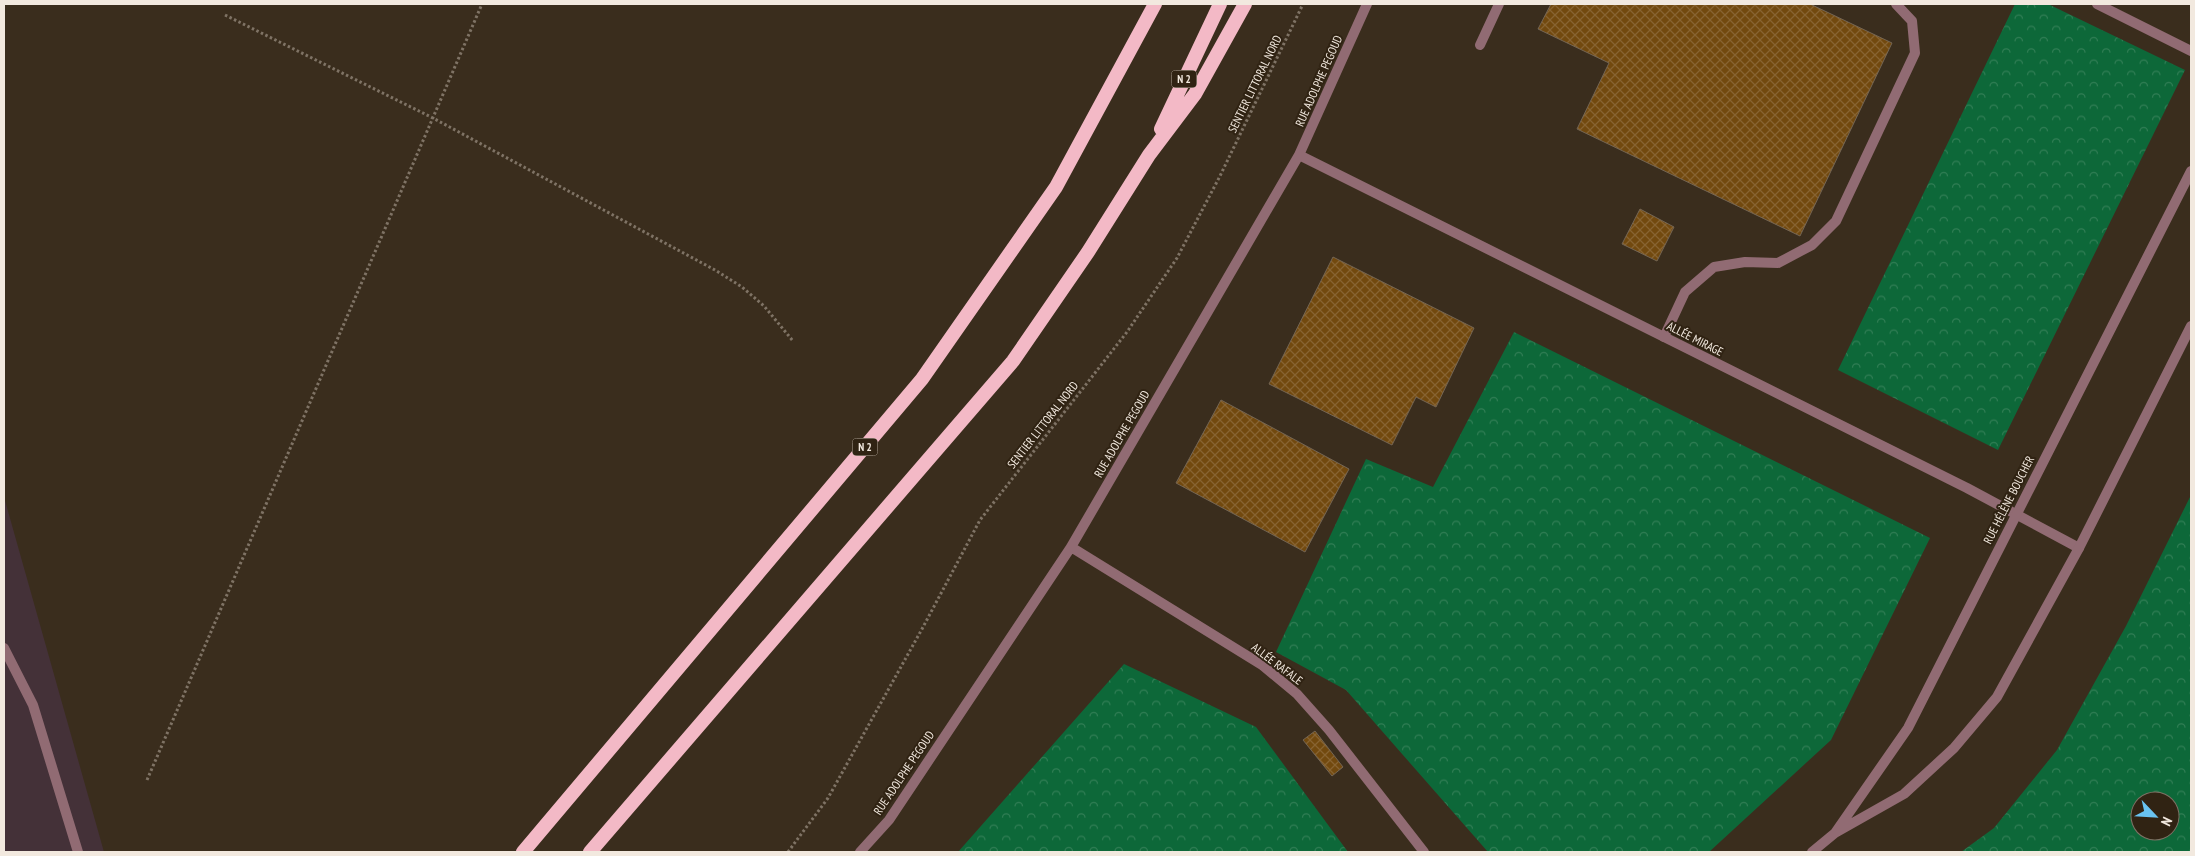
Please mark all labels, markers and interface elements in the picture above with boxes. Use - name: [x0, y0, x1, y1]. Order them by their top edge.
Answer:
- street label: SENTIER LITTORAL NORD: [1224, 33, 1285, 135]
- street label: RUE ADOLPHE PEGOUD: [1292, 33, 1345, 129]
- road number: N 2: [1172, 70, 1196, 88]
- street label: ALLÉE MIRAGE: [1665, 318, 1726, 359]
- street label: SENTIER LITTORAL NORD: [1004, 378, 1081, 471]
- street label: RUE ADOLPHE PEGOUD: [1091, 388, 1153, 480]
- road number: N 2: [852, 438, 878, 456]
- street label: RUE HÉLÈNE BOUCHER: [1980, 453, 2037, 546]
- street label: ALLÉE RAFALE: [1249, 639, 1306, 688]
- street label: RUE ADOLPHE PEGOUD: [870, 728, 937, 818]
- north arrow: [2130, 791, 2180, 841]
- text: N: [2157, 814, 2177, 829]

